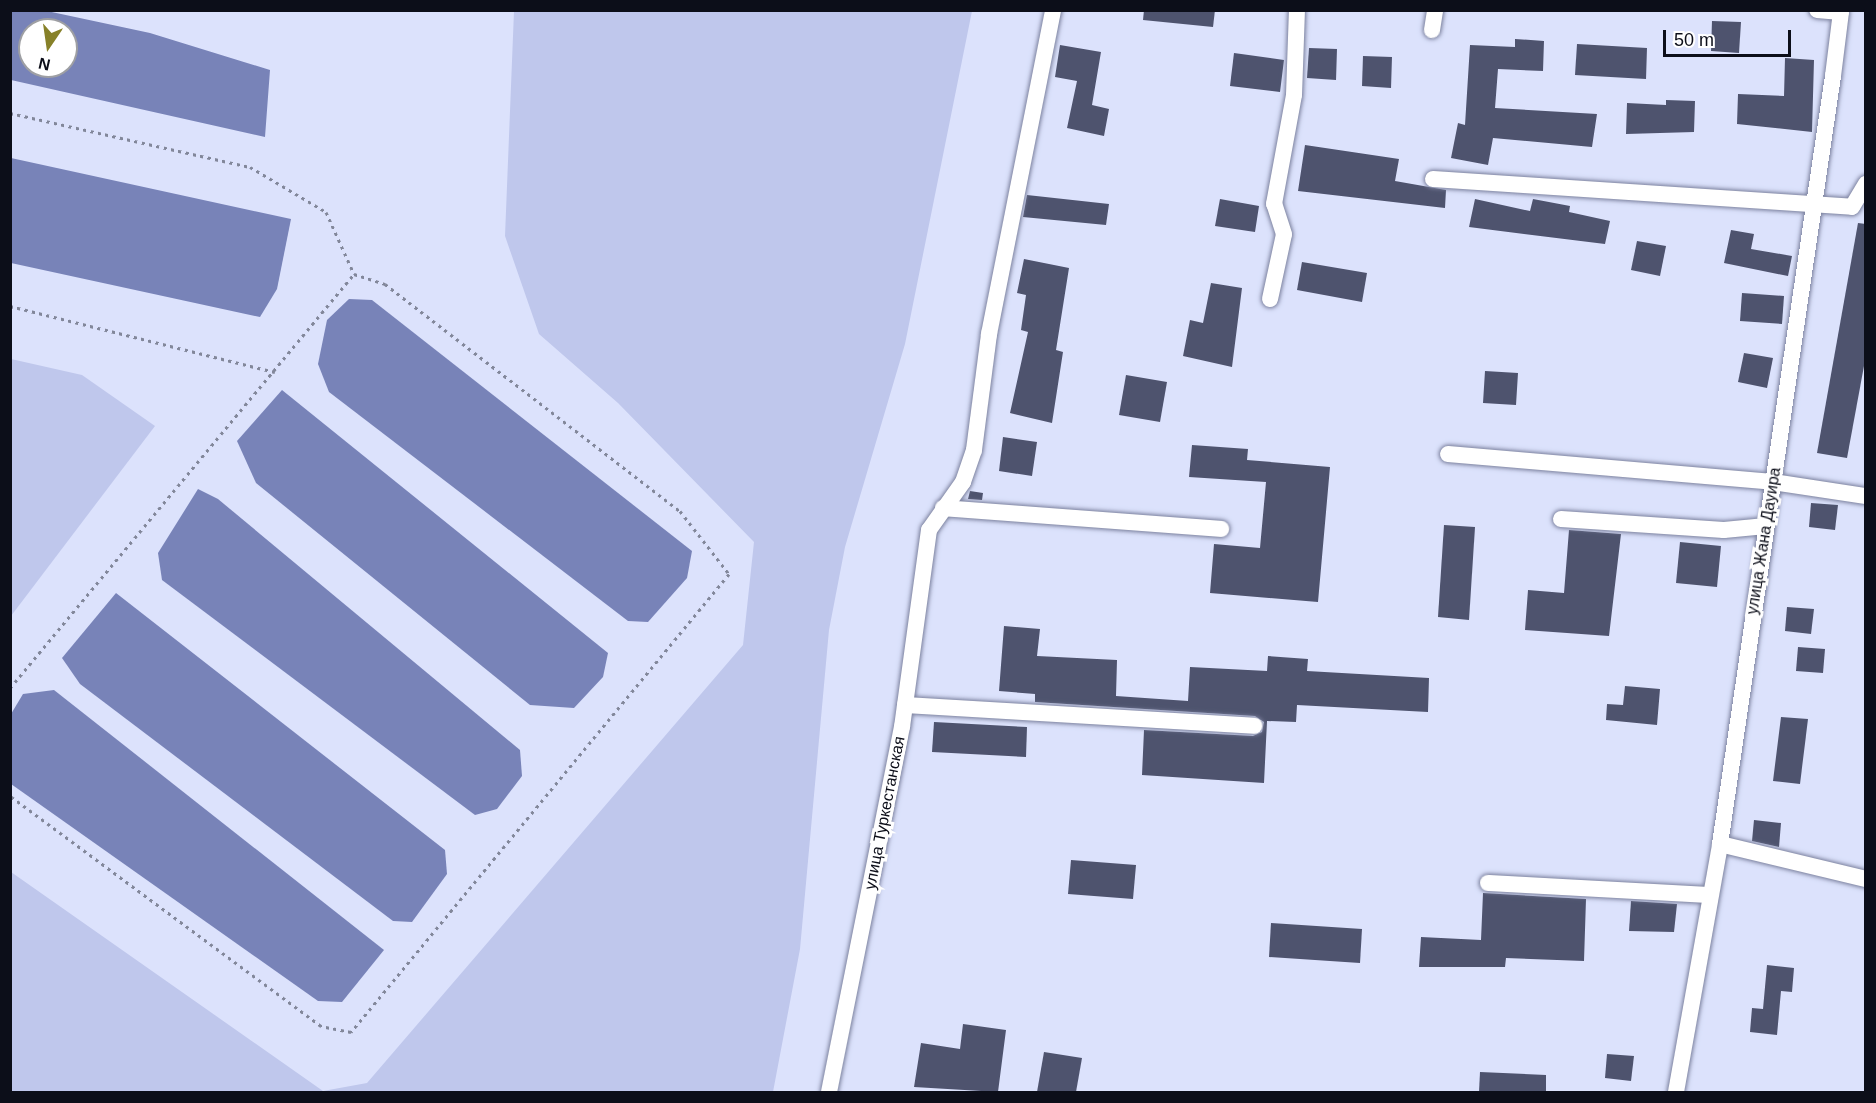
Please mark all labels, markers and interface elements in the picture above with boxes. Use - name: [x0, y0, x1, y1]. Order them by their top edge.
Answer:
- north arrow: [18, 18, 78, 78]
- scale bar: [1666, 18, 1794, 56]
- text: 50 m: [1674, 30, 1714, 50]
- text: N: [37, 54, 52, 74]
- street label: улица Жана Дауира: [1743, 466, 1785, 616]
- street label: улица Туркестанская: [861, 735, 909, 891]

